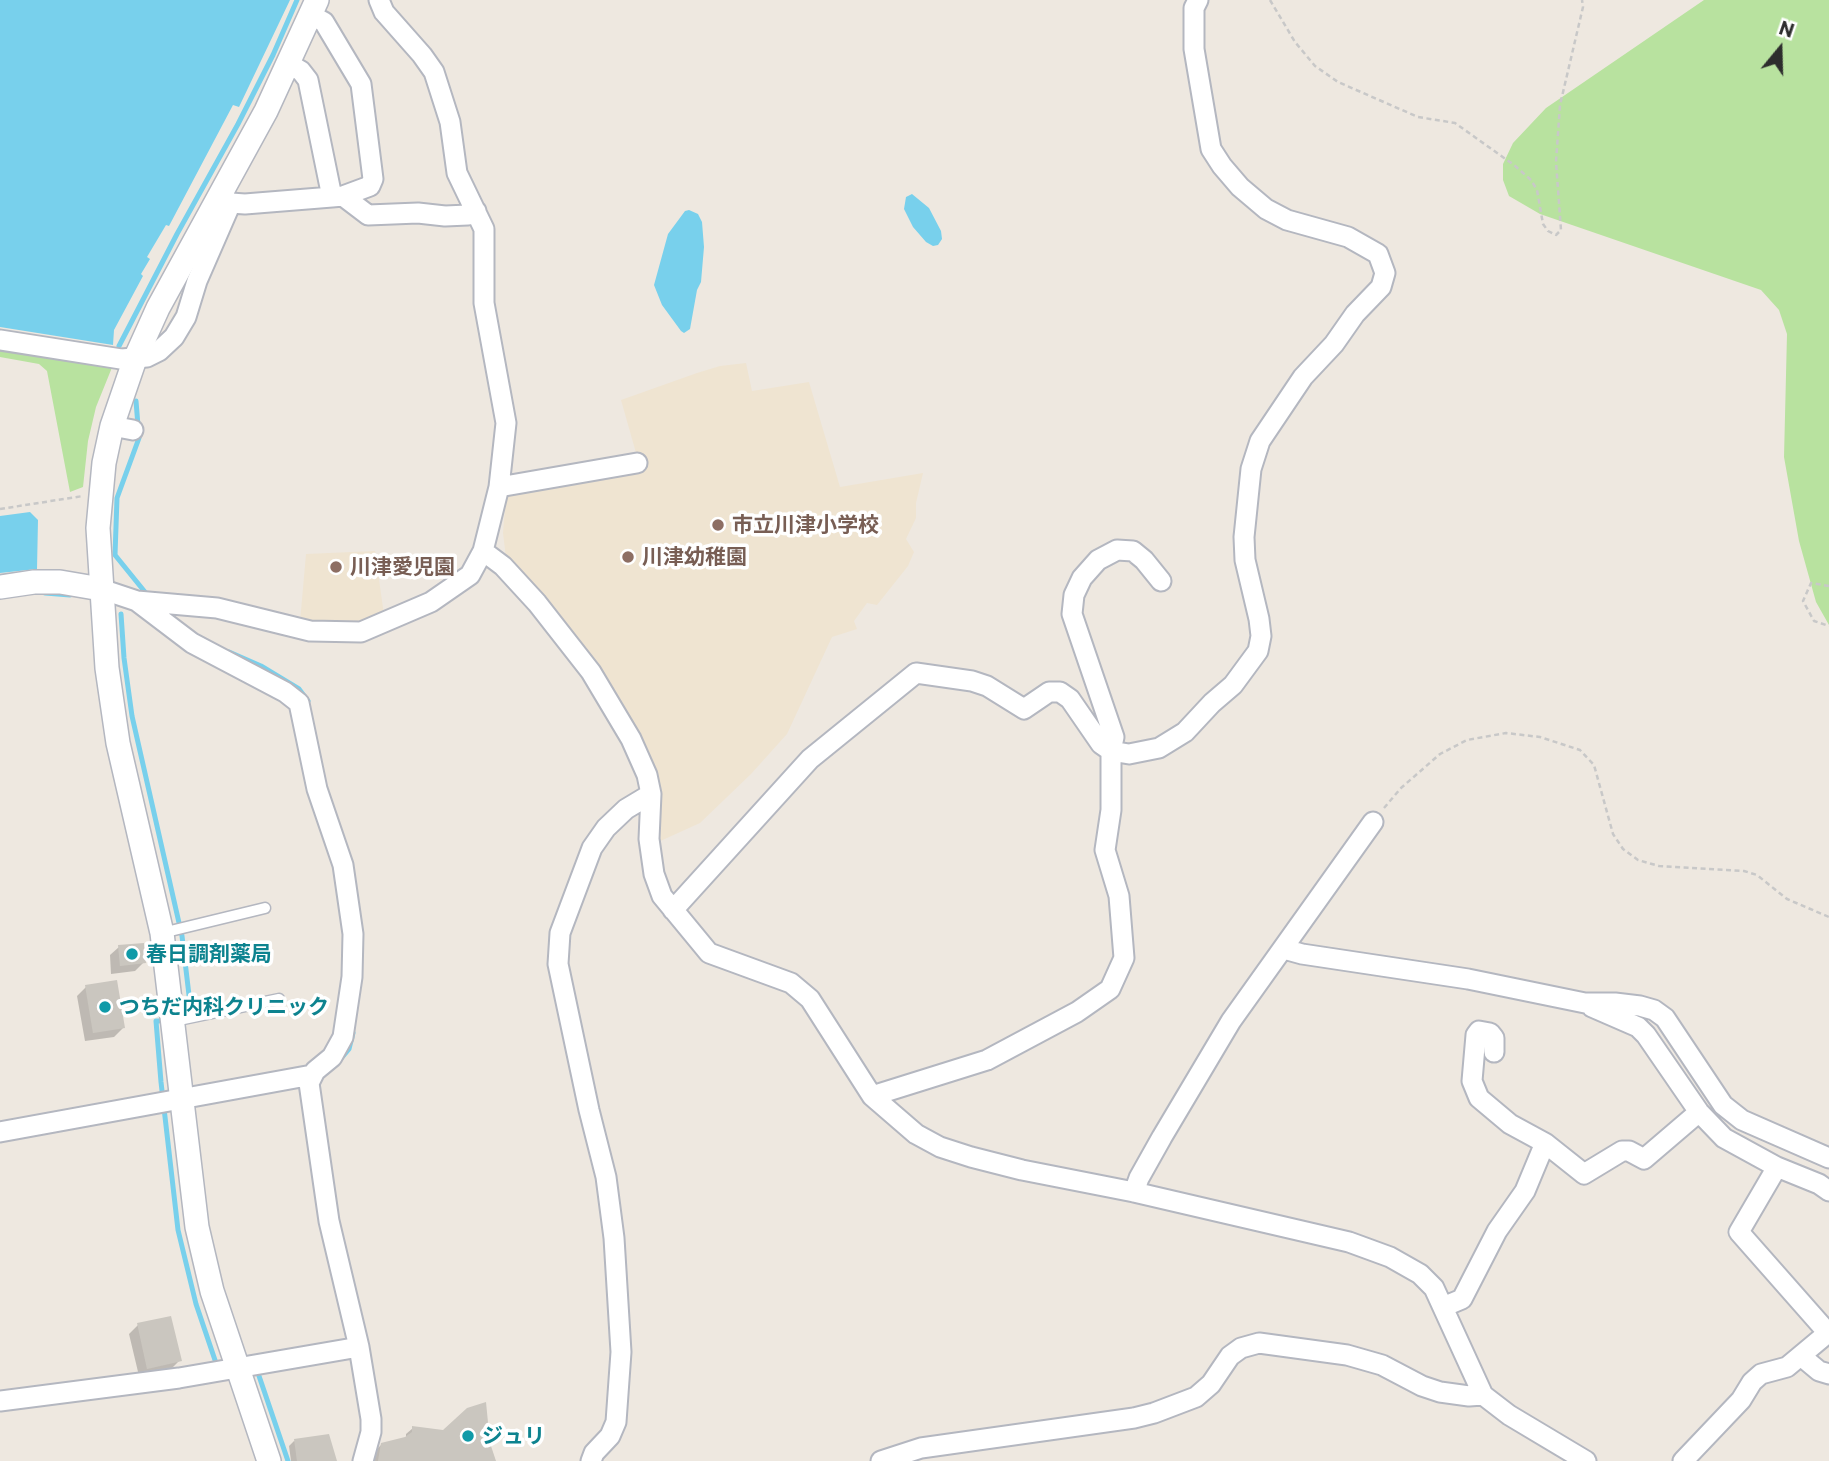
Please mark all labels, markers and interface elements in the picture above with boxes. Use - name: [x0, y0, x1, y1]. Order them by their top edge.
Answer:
- north arrow: [1745, 14, 1815, 84]
- text: N: [1777, 15, 1797, 42]
- place label: 市立川津小学校: [732, 512, 879, 538]
- marker: 市立川津小学校: [710, 517, 726, 533]
- place label: 川津幼稚園: [642, 544, 747, 570]
- marker: 川津幼稚園: [620, 549, 636, 565]
- place label: 川津愛児園: [350, 554, 455, 580]
- marker: 川津愛児園: [328, 559, 344, 575]
- place label: 春日調剤薬局: [146, 941, 272, 967]
- marker: 春日調剤薬局: [124, 946, 140, 962]
- place label: つちだ内科クリニック: [119, 994, 329, 1020]
- marker: つちだ内科クリニック: [97, 999, 113, 1015]
- place label: ジュリ: [482, 1423, 545, 1449]
- marker: ジュリ: [460, 1428, 476, 1444]

